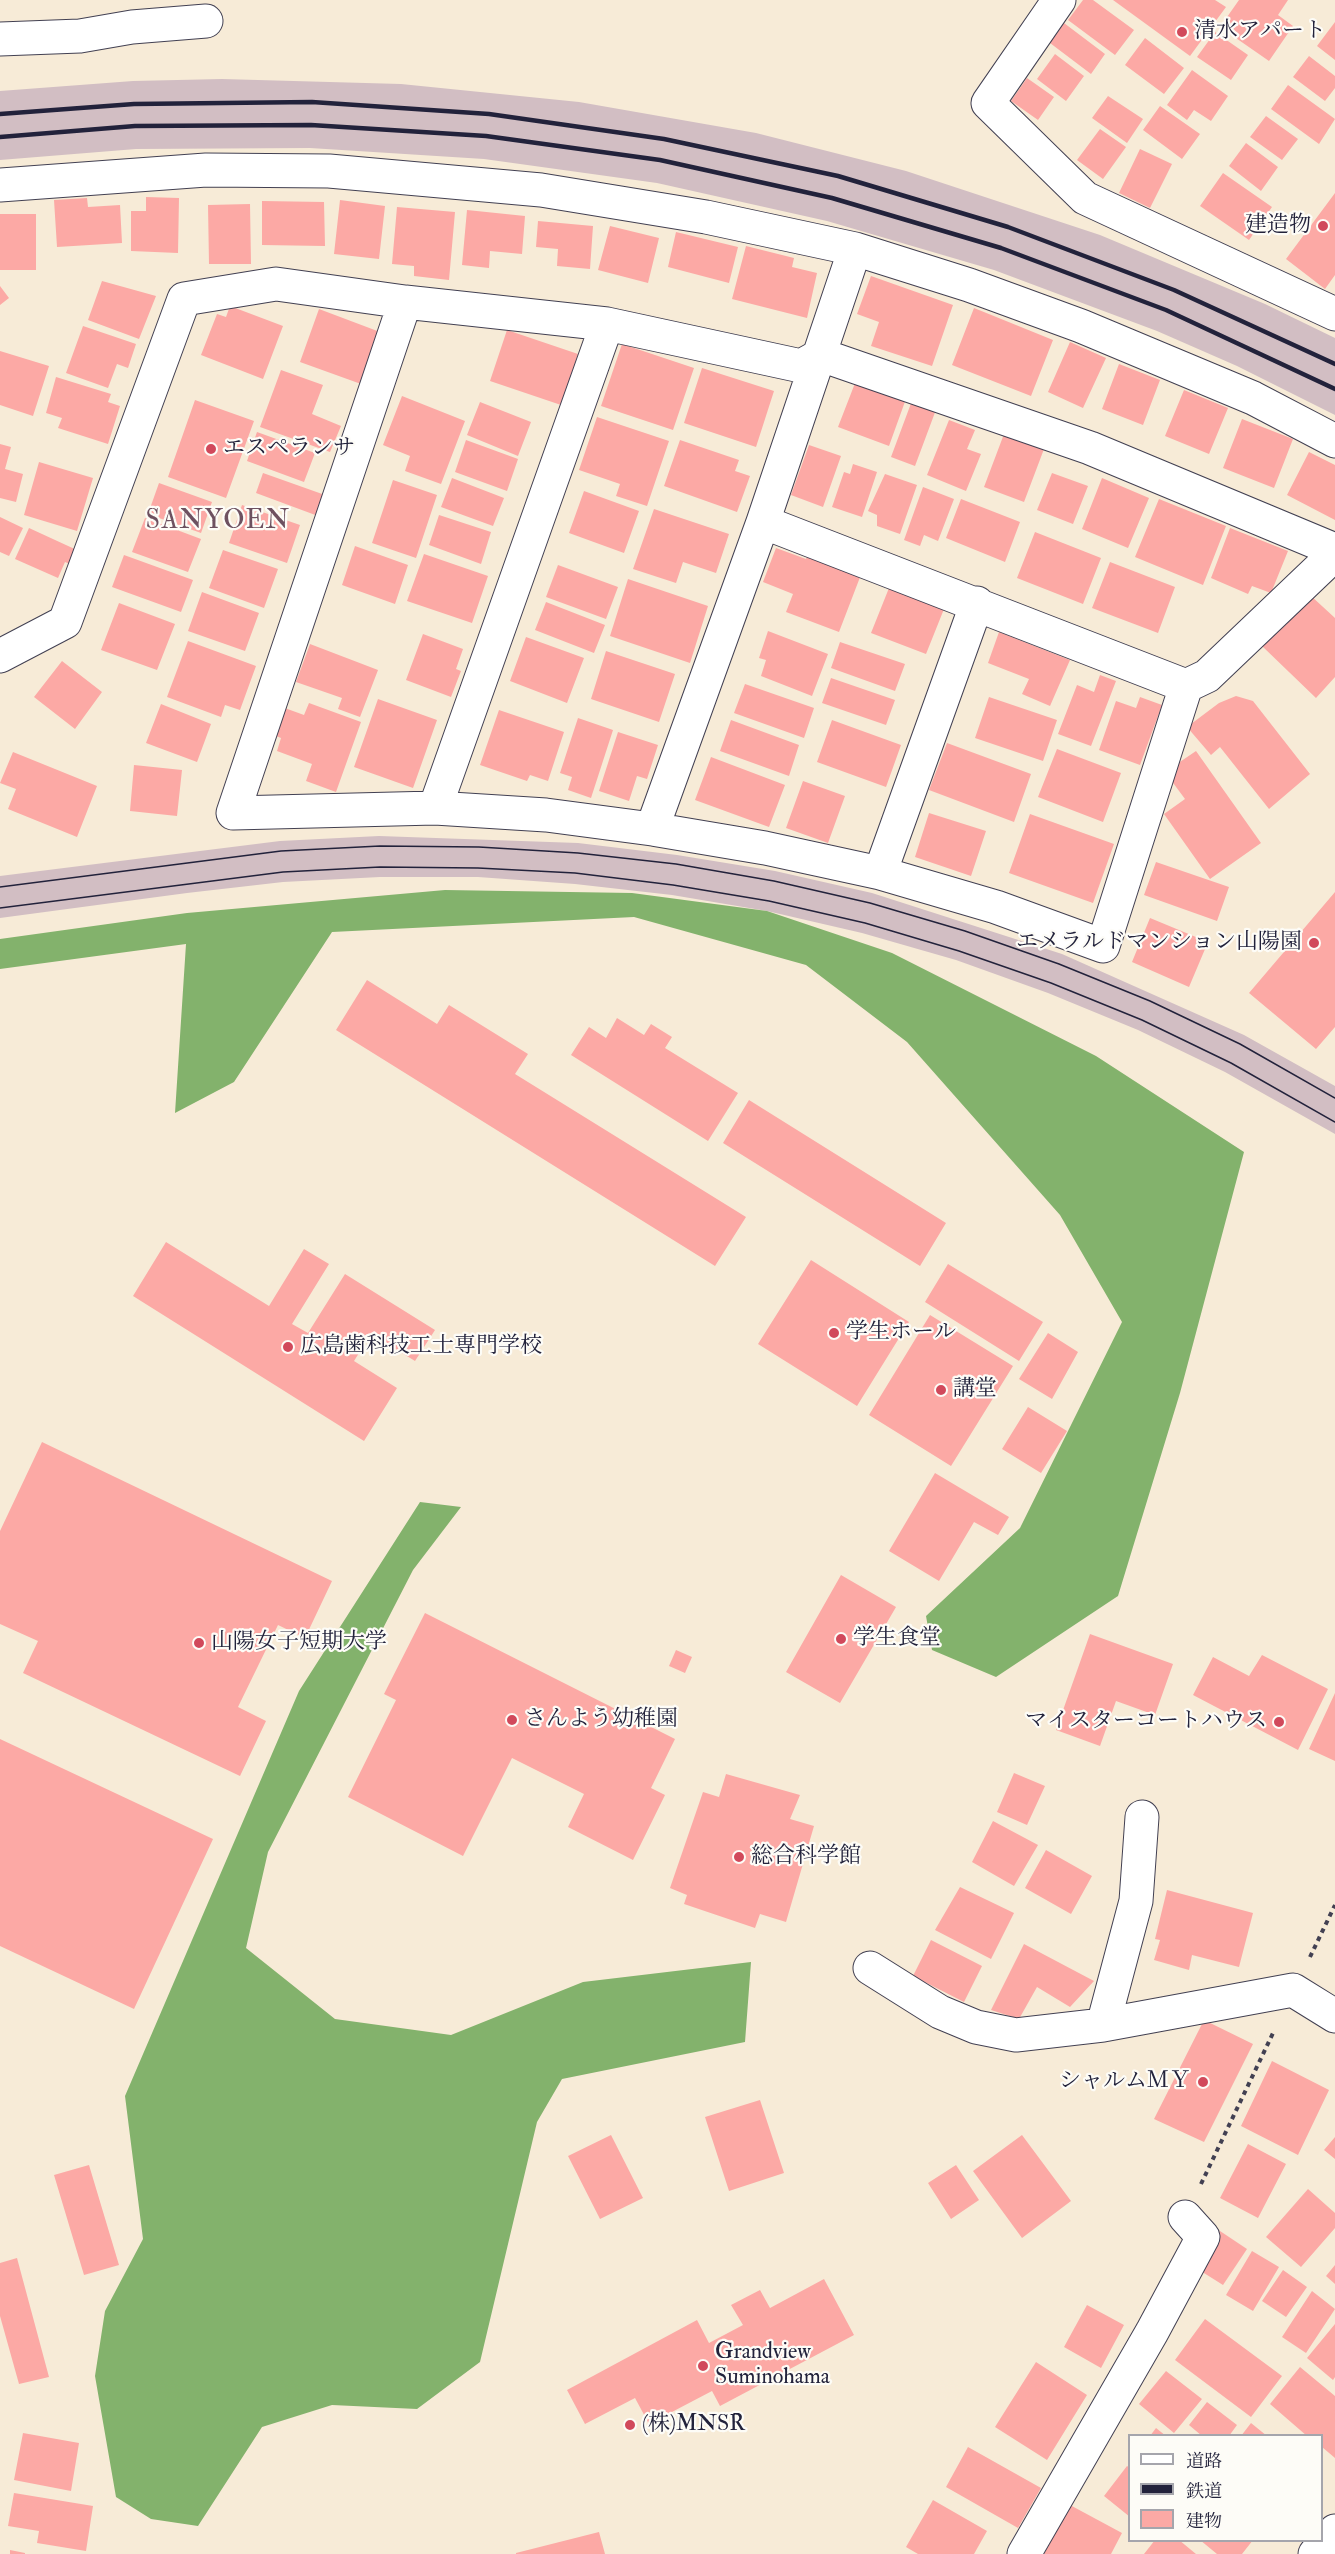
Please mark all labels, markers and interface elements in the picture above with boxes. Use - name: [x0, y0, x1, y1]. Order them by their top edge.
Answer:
- place label: 清水アパート: [1194, 19, 1326, 45]
- marker: 清水アパート: [1175, 25, 1189, 39]
- place label: 建造物: [1245, 213, 1311, 239]
- marker: 建造物: [1316, 219, 1330, 233]
- place label: エスペランサ: [223, 436, 355, 462]
- marker: エスペランサ: [204, 442, 218, 456]
- district label: SANYOEN: [145, 506, 291, 538]
- place label: エメラルドマンション山陽園: [1016, 930, 1302, 956]
- marker: エメラルドマンション山陽園: [1307, 936, 1321, 950]
- place label: 学生ホール: [846, 1320, 956, 1346]
- marker: 学生ホール: [827, 1326, 841, 1340]
- place label: 広島歯科技工士専門学校: [300, 1334, 542, 1360]
- marker: 広島歯科技工士専門学校: [281, 1340, 295, 1354]
- place label: 講堂: [953, 1377, 997, 1403]
- marker: 講堂: [934, 1383, 948, 1397]
- place label: 学生食堂: [853, 1626, 941, 1652]
- place label: 山陽女子短期大学: [211, 1630, 387, 1656]
- marker: 学生食堂: [834, 1632, 848, 1646]
- marker: 山陽女子短期大学: [192, 1636, 206, 1650]
- place label: さんよう幼稚園: [524, 1707, 678, 1733]
- place label: マイスターコートハウス: [1025, 1709, 1267, 1735]
- marker: さんよう幼稚園: [505, 1713, 519, 1727]
- marker: マイスターコートハウス: [1272, 1715, 1286, 1729]
- place label: 総合科学館: [751, 1844, 861, 1870]
- marker: 総合科学館: [732, 1850, 746, 1864]
- place label: シャルムＭＹ: [1059, 2069, 1191, 2095]
- marker: シャルムＭＹ: [1196, 2075, 1210, 2089]
- place label: Grandview Suminohama: [715, 2340, 830, 2392]
- marker: Grandview Suminohama: [696, 2359, 710, 2373]
- place label: (株)MNSR: [642, 2412, 745, 2438]
- marker: (株)MNSR: [623, 2418, 637, 2432]
- legend: [1128, 2434, 1323, 2542]
- text: 道路: [1186, 2450, 1222, 2473]
- text: 鉄道: [1186, 2480, 1222, 2503]
- text: 建物: [1186, 2510, 1222, 2533]

